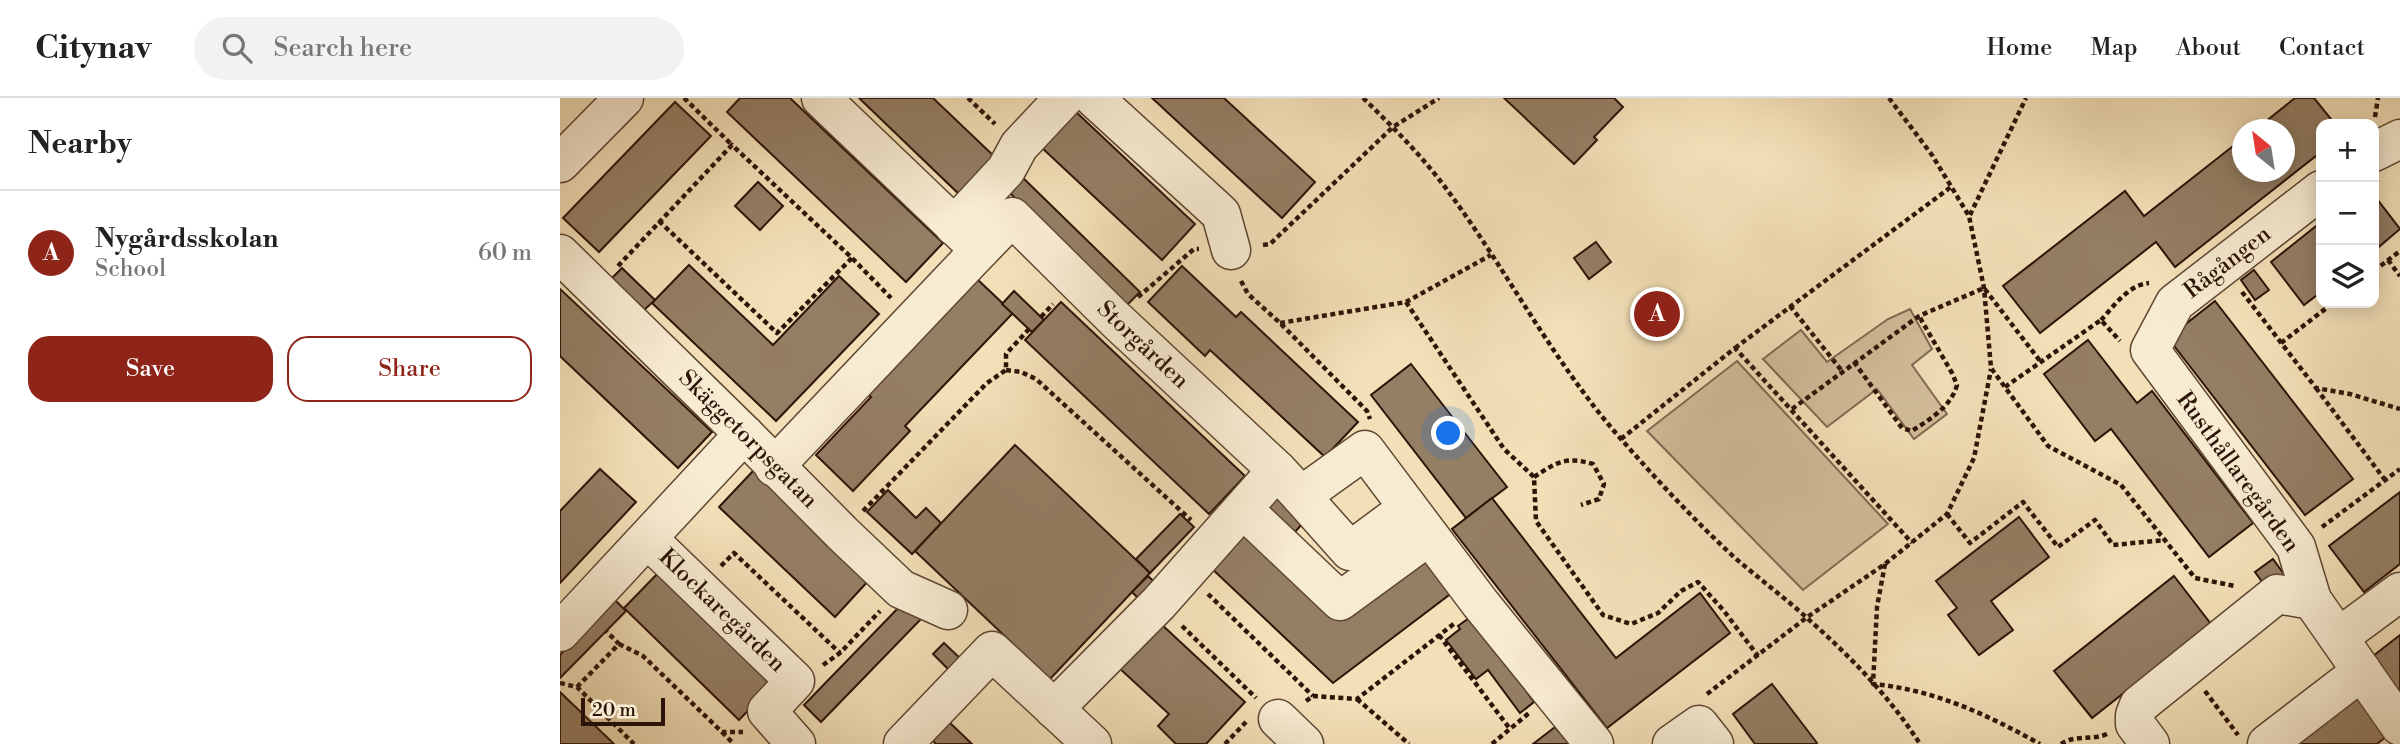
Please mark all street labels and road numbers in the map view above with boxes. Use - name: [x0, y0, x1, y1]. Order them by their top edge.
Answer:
- street label: Rågången: [2178, 220, 2277, 305]
- street label: Storgården: [1091, 295, 1195, 395]
- street label: Skäggetorpsgatan: [673, 364, 824, 514]
- street label: Rusthållaregården: [2170, 386, 2306, 558]
- street label: Klockaregården: [653, 543, 792, 678]

